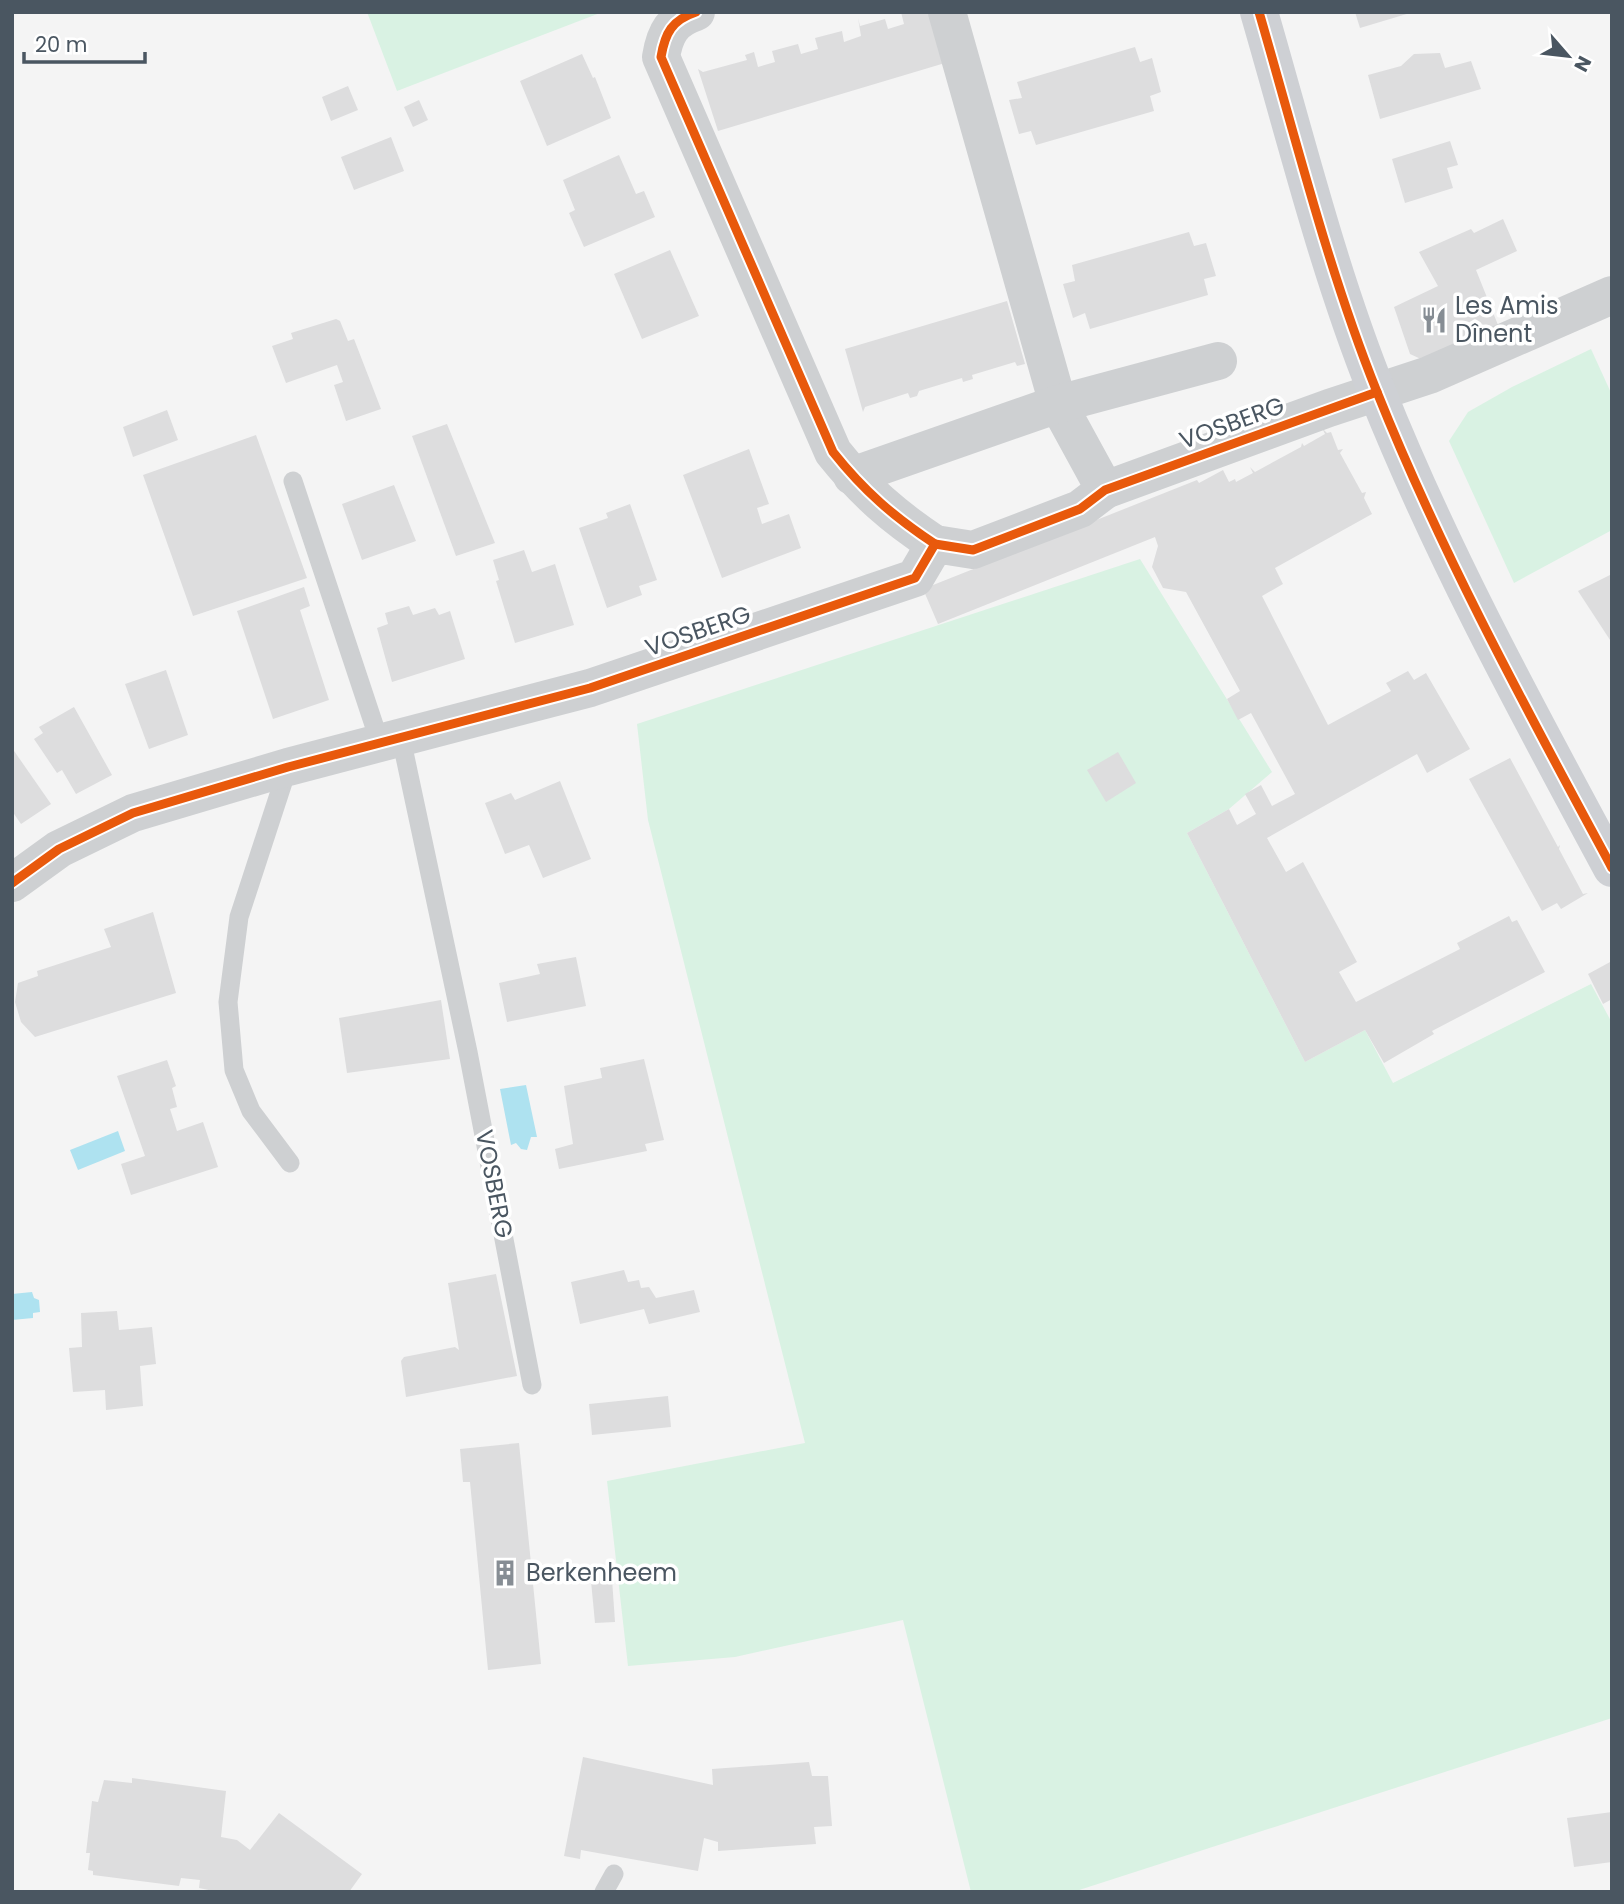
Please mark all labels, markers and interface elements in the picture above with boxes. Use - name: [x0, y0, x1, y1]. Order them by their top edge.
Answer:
- scale bar: [24, 21, 145, 65]
- north arrow: [1533, 21, 1603, 91]
- text: 20 m: [35, 30, 88, 59]
- text: N: [1567, 51, 1598, 76]
- place label: Les Amis Dînent: [1455, 289, 1559, 350]
- restaurant icon: Les Amis Dînent: [1419, 305, 1449, 335]
- street label: VOSBERG: [1175, 388, 1289, 457]
- street label: VOSBERG: [641, 597, 755, 664]
- street label: VOSBERG: [468, 1127, 521, 1241]
- place label: Berkenheem: [526, 1556, 677, 1589]
- building icon: Berkenheem: [490, 1558, 520, 1588]

